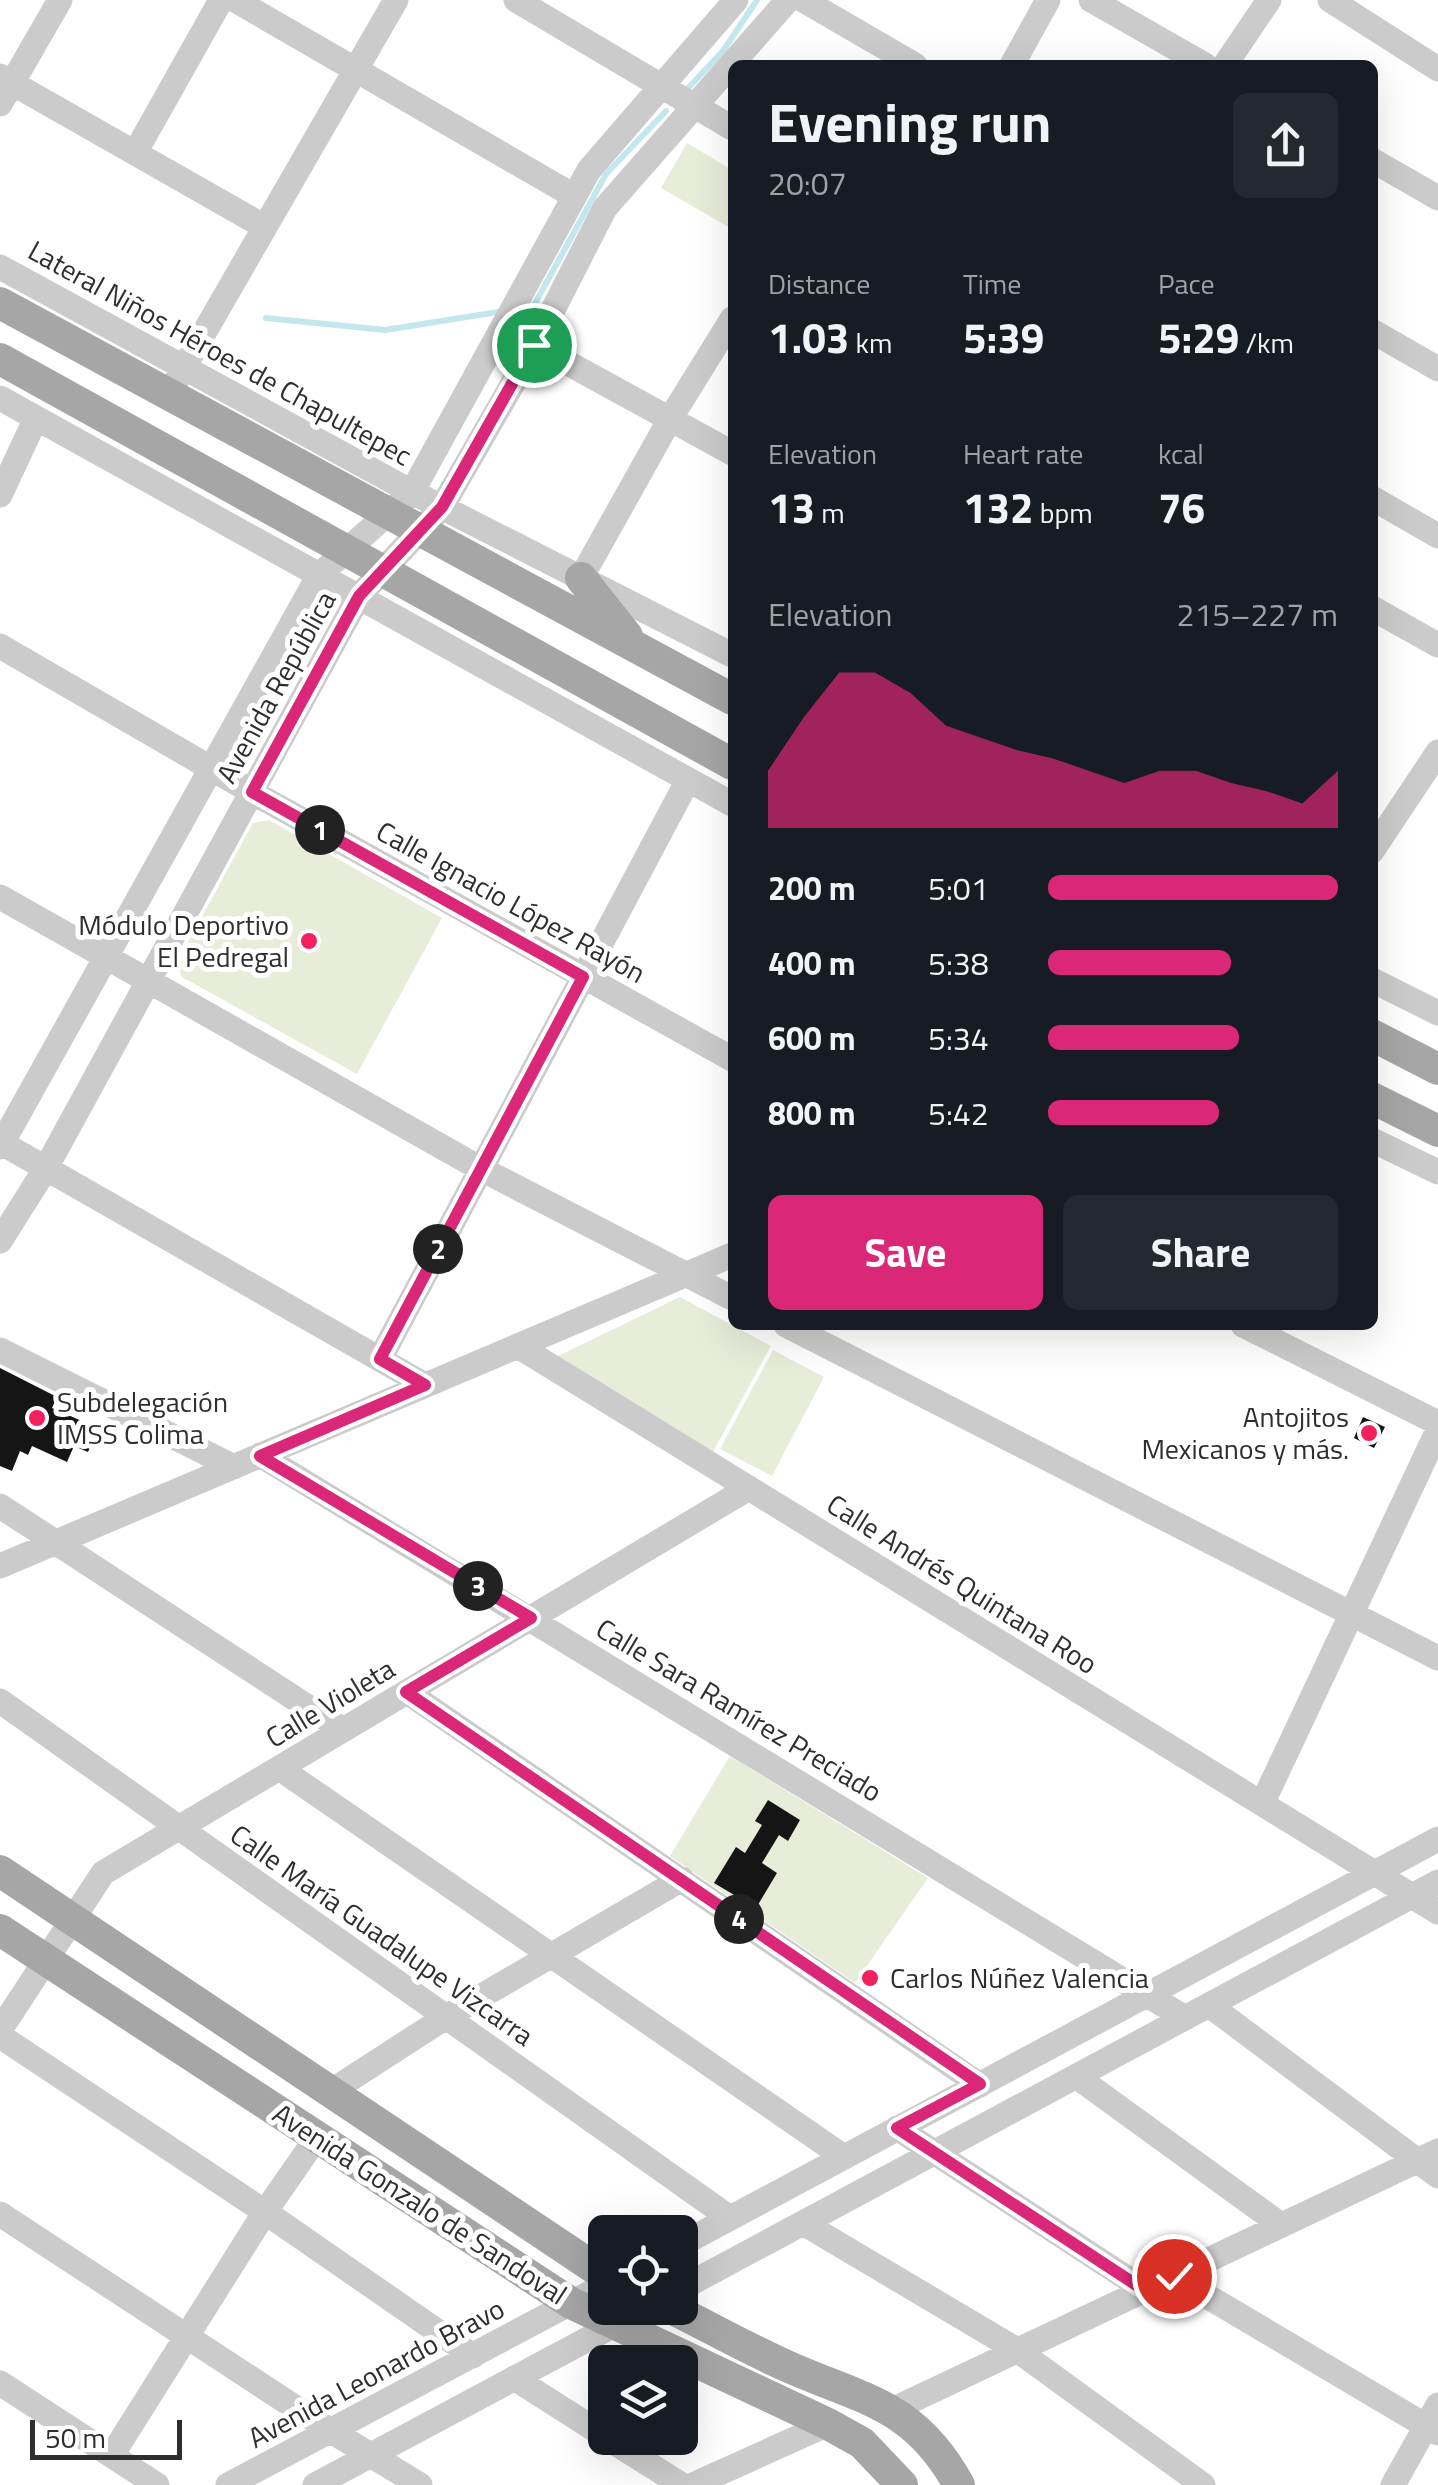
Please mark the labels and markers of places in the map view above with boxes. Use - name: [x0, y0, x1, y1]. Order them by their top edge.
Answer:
- pin: [492, 303, 577, 388]
- pin: 1: [295, 805, 345, 855]
- place label: Módulo Deportivo El Pedregal: [78, 903, 289, 978]
- marker: Módulo Deportivo El Pedregal: [298, 930, 320, 952]
- pin: 2: [413, 1224, 463, 1274]
- place label: Subdelegación IMSS Colima: [57, 1380, 228, 1455]
- place label: Antojitos Mexicanos y más.: [1141, 1395, 1349, 1470]
- marker: Subdelegación IMSS Colima: [26, 1407, 48, 1429]
- marker: Antojitos Mexicanos y más.: [1358, 1422, 1380, 1444]
- pin: 3: [453, 1561, 503, 1611]
- pin: 4: [714, 1894, 764, 1944]
- place label: Carlos Núñez Valencia: [890, 1956, 1149, 1999]
- marker: Carlos Núñez Valencia: [859, 1967, 881, 1989]
- pin: [1132, 2234, 1217, 2319]

